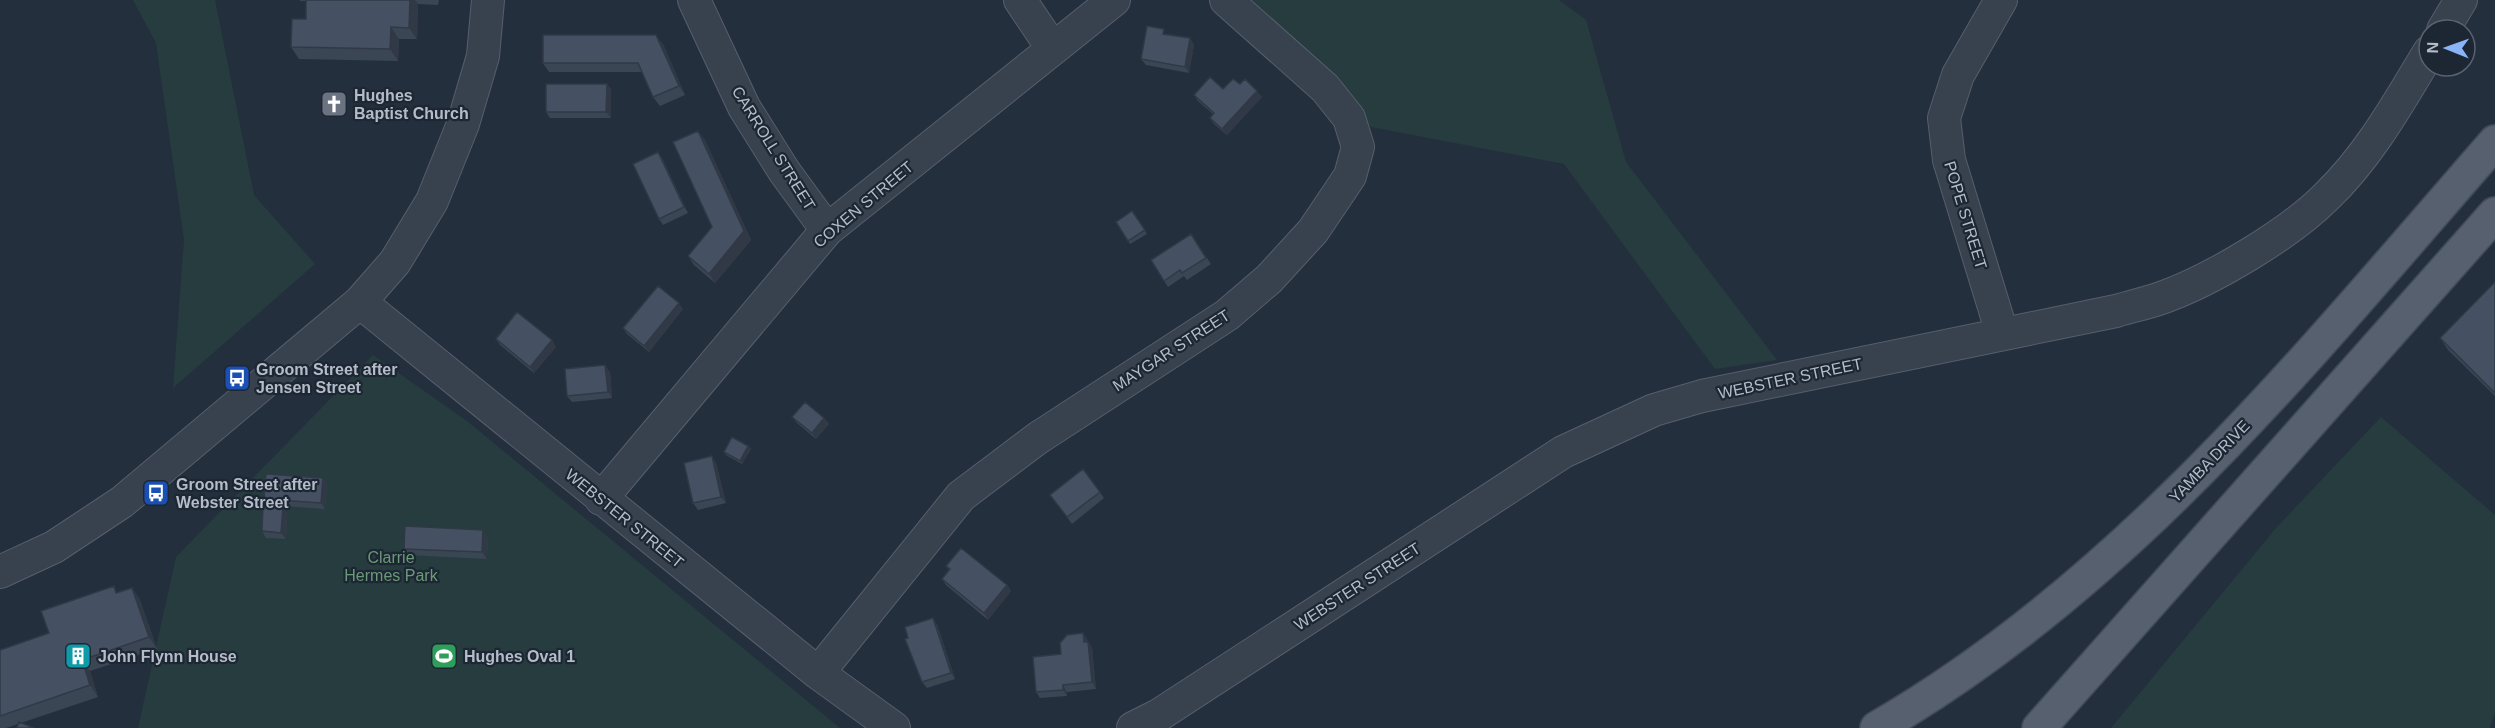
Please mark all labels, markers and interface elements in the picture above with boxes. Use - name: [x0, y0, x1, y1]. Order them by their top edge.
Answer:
- north arrow: [2417, 18, 2477, 78]
- text: N: [2424, 42, 2441, 54]
- street label: CARROLL STREET: [729, 83, 819, 213]
- place label: Hughes Baptist Church: [354, 87, 469, 122]
- church icon: Hughes Baptist Church: [319, 89, 349, 119]
- street label: COXEN STREET: [810, 158, 917, 251]
- street label: POPE STREET: [1941, 159, 1990, 271]
- street label: MAYGAR STREET: [1110, 306, 1233, 395]
- street label: WEBSTER STREET: [1717, 355, 1864, 402]
- place label: Groom Street after Jensen Street: [256, 361, 397, 396]
- bus stop icon: Groom Street after Jensen Street: [222, 363, 252, 393]
- street label: YAMBA DRIVE: [2166, 417, 2253, 506]
- street label: WEBSTER STREET: [562, 466, 687, 571]
- place label: Groom Street after Webster Street: [176, 476, 317, 511]
- bus stop icon: Groom Street after Webster Street: [141, 478, 171, 508]
- street label: WEBSTER STREET: [1291, 539, 1424, 633]
- park label: Clarrie Hermes Park: [344, 549, 439, 584]
- building icon: John Flynn House: [63, 641, 93, 671]
- sports icon: Hughes Oval 1: [429, 641, 459, 671]
- place label: John Flynn House: [98, 648, 237, 665]
- place label: Hughes Oval 1: [464, 648, 575, 665]

